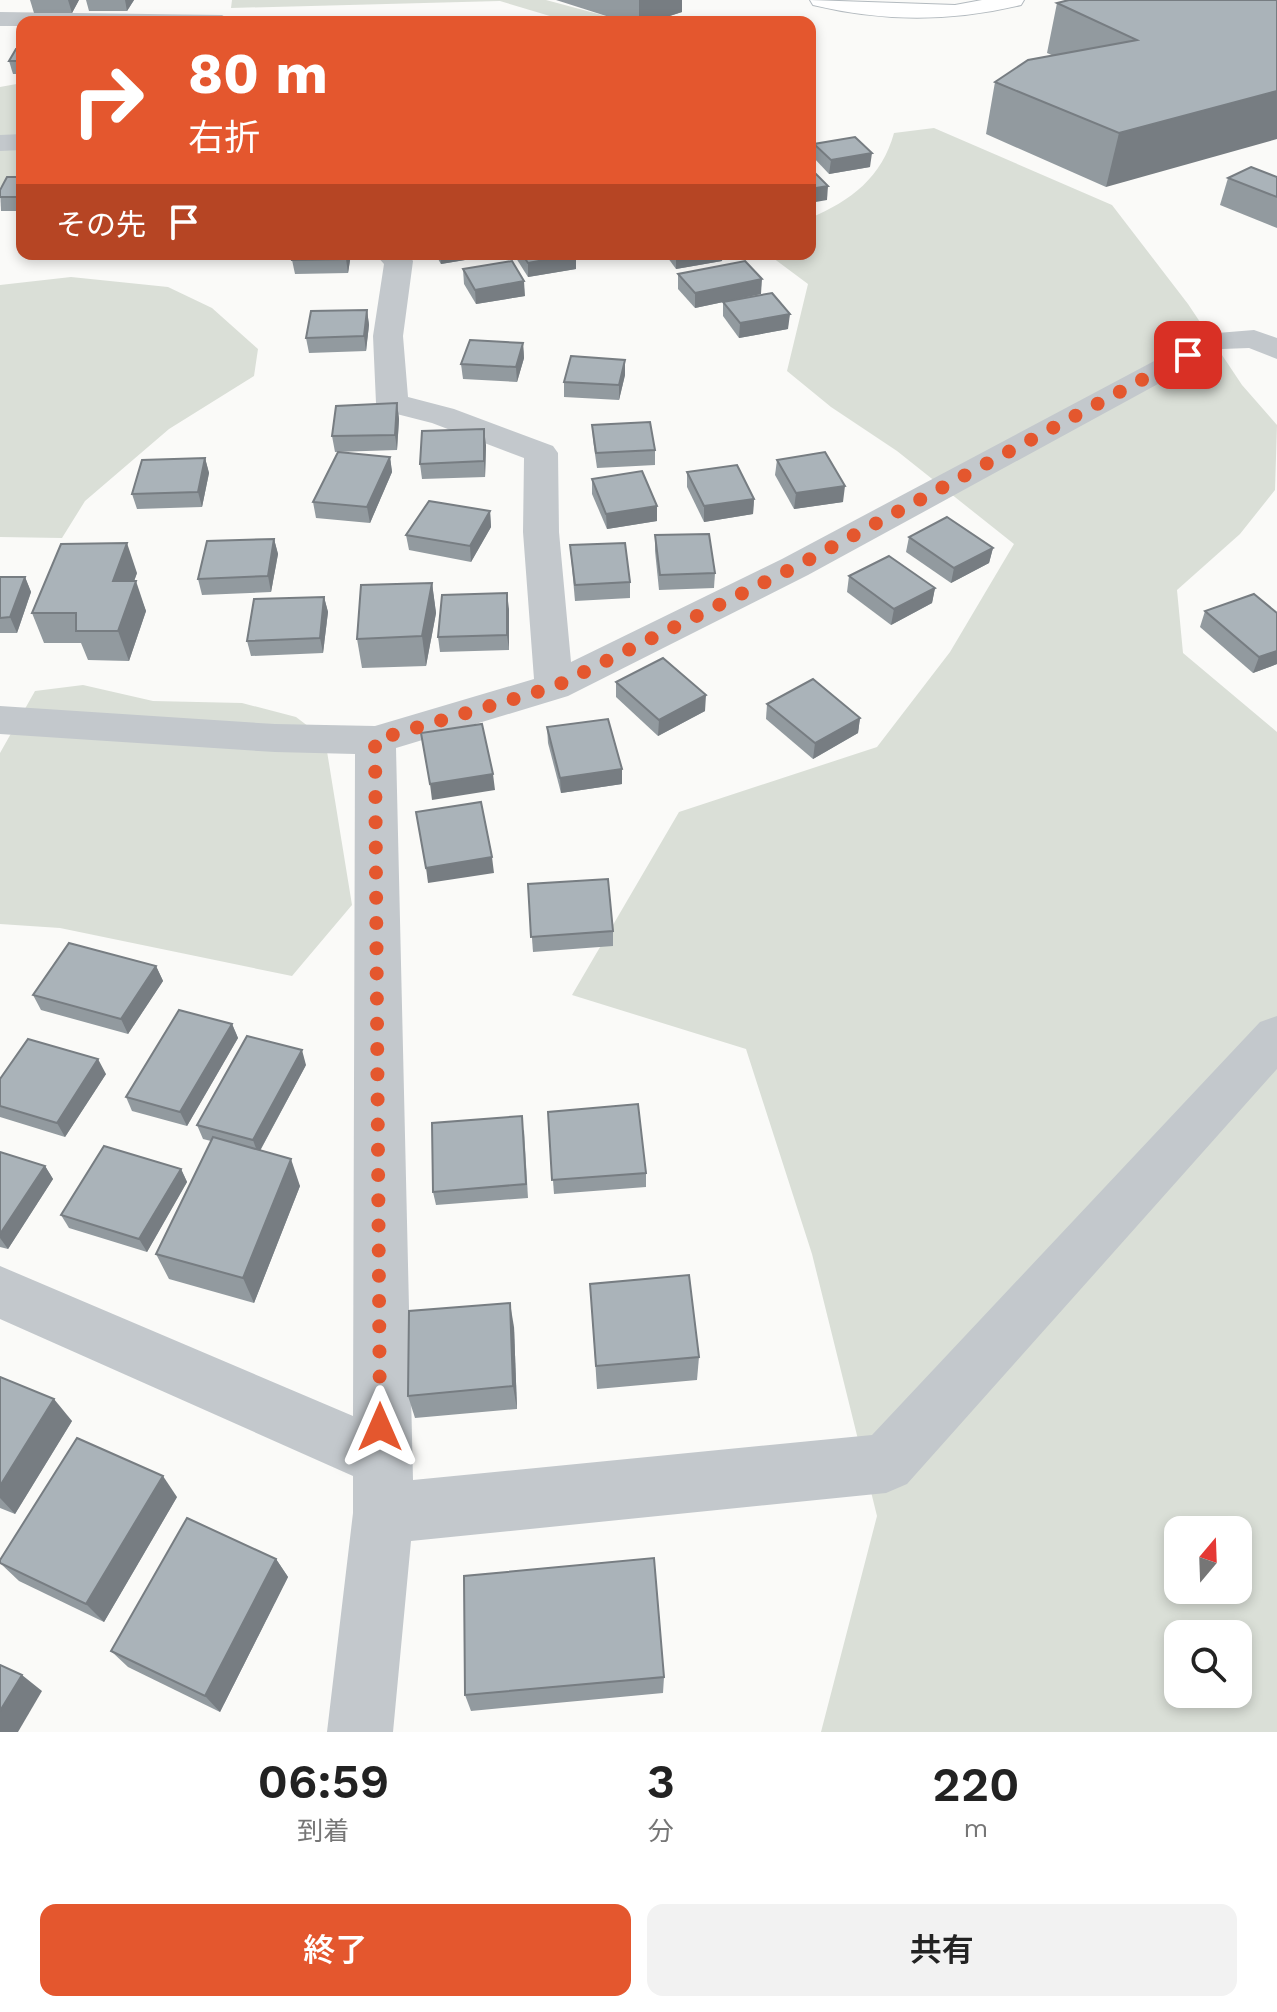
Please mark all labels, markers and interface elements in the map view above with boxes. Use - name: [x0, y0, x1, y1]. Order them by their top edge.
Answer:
- text: 80 m: [188, 41, 328, 107]
- icon: right: [56, 48, 160, 152]
- text: 右折: [188, 117, 260, 159]
- icon: arrive: [162, 200, 206, 244]
- text: その先: [56, 207, 146, 242]
- pin: [1154, 321, 1222, 389]
- icon: arrive: [1166, 333, 1210, 377]
- position arrow: [338, 1385, 422, 1469]
- north arrow: [1164, 1516, 1252, 1604]
- map controls: [1164, 1516, 1252, 1708]
- button: search: [1164, 1620, 1252, 1708]
- text: 06:59: [257, 1753, 389, 1810]
- text: 3: [647, 1753, 675, 1810]
- text: 220: [932, 1756, 1020, 1813]
- text: m: [964, 1813, 988, 1843]
- text: 到着: [297, 1816, 349, 1846]
- text: 分: [648, 1816, 674, 1846]
- button: 終了: [40, 1904, 631, 1996]
- button: 共有: [647, 1904, 1237, 1996]

